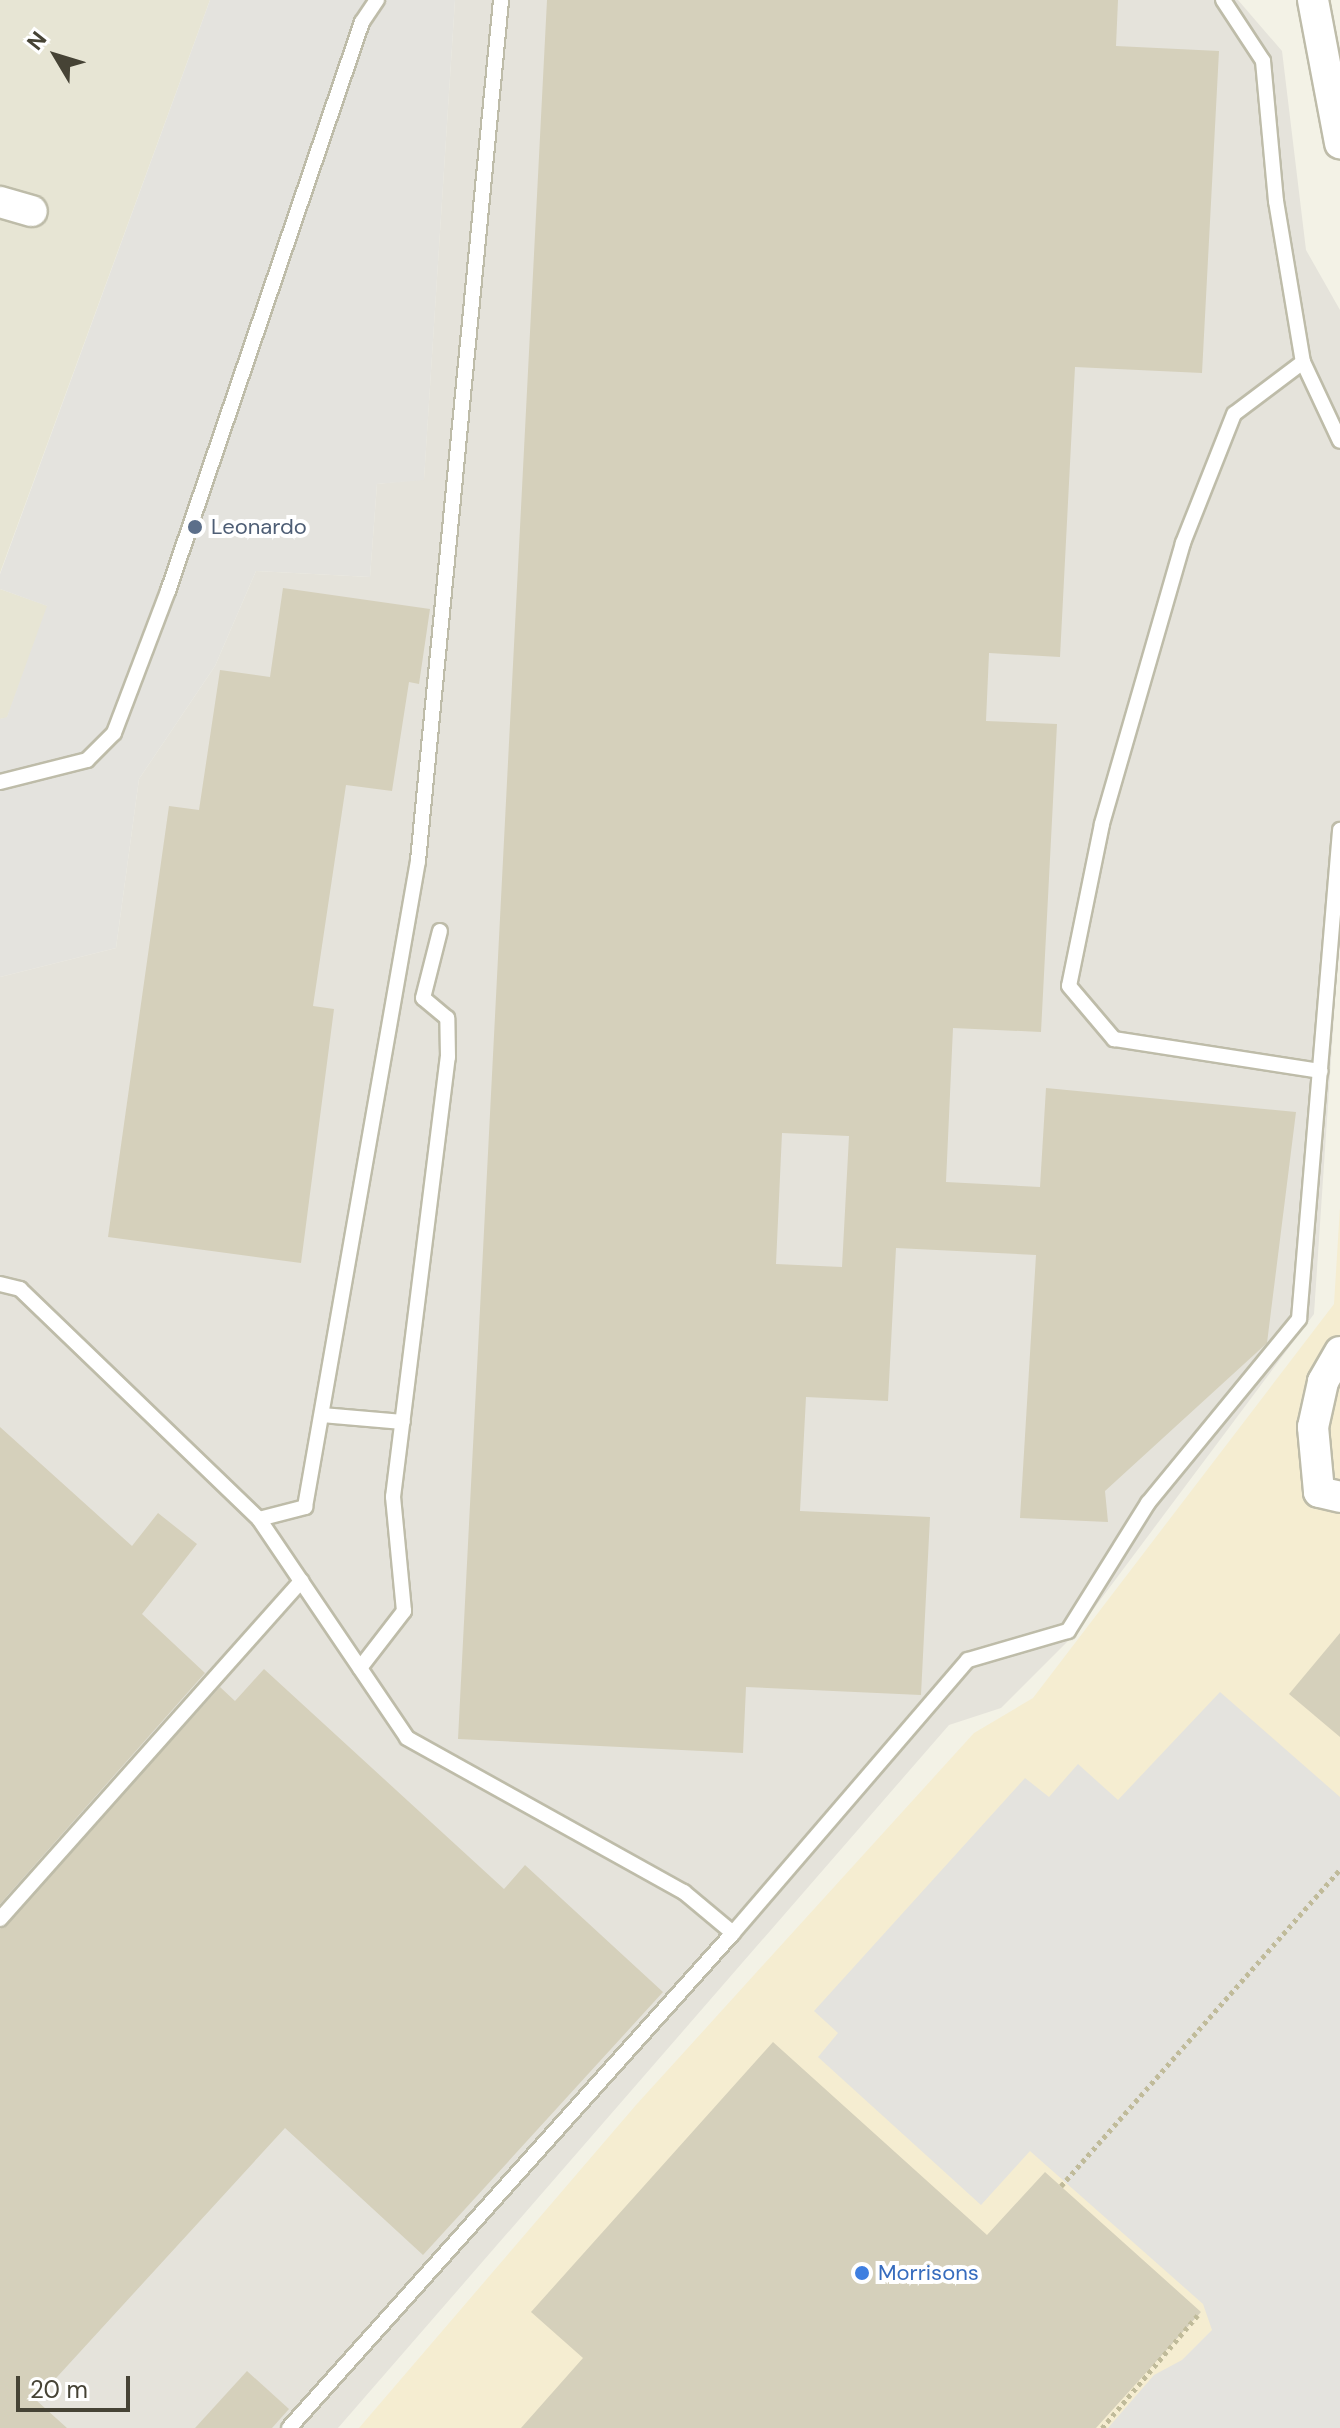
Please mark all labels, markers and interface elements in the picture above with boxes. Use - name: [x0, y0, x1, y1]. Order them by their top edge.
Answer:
- north arrow: [16, 16, 96, 96]
- text: N: [20, 26, 53, 56]
- place label: Leonardo: [211, 514, 307, 540]
- marker: Leonardo: [186, 518, 204, 536]
- place label: Morrisons: [878, 2260, 979, 2286]
- marker: Morrisons: [853, 2264, 871, 2282]
- scale bar: [20, 2360, 134, 2410]
- text: 20 m: [30, 2374, 88, 2405]

